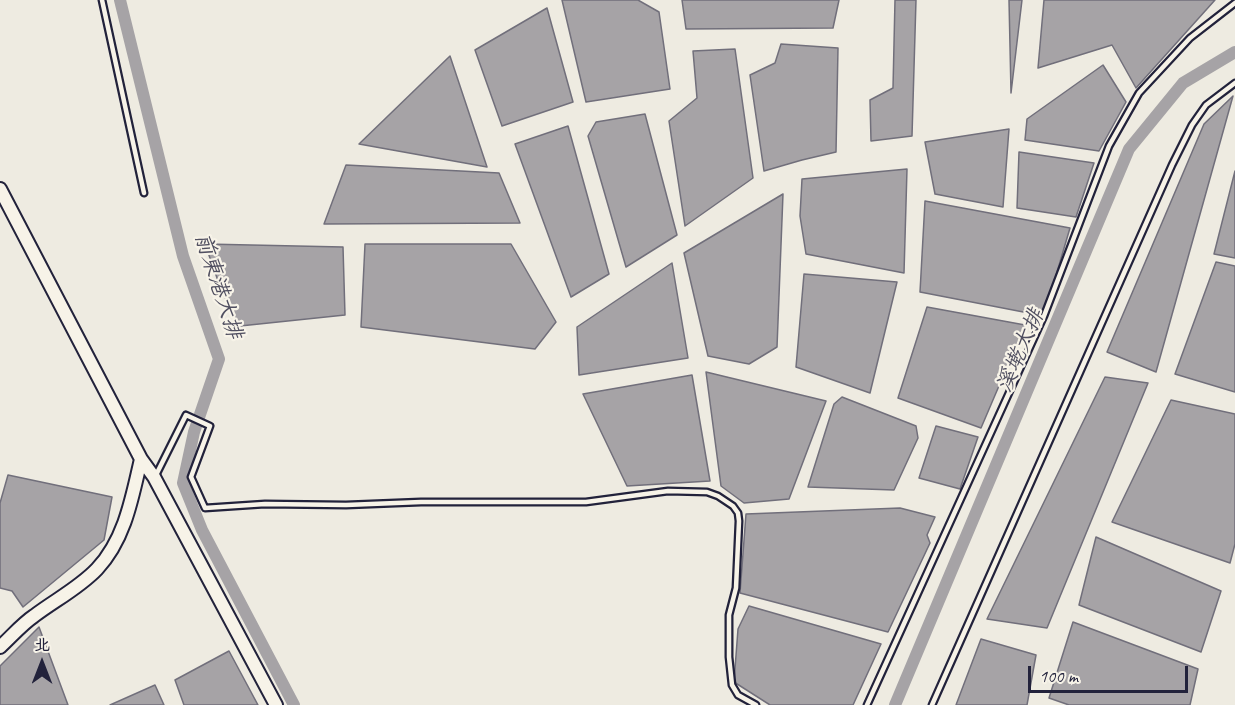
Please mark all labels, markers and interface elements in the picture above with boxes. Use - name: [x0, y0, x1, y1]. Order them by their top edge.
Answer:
- water label: 前東港大排: [188, 230, 248, 342]
- water label: 溪墘大排: [992, 305, 1050, 397]
- north arrow: [12, 633, 72, 693]
- text: 北: [34, 635, 50, 655]
- scale bar: [1031, 654, 1192, 692]
- text: 100 m: [1039, 665, 1078, 687]

